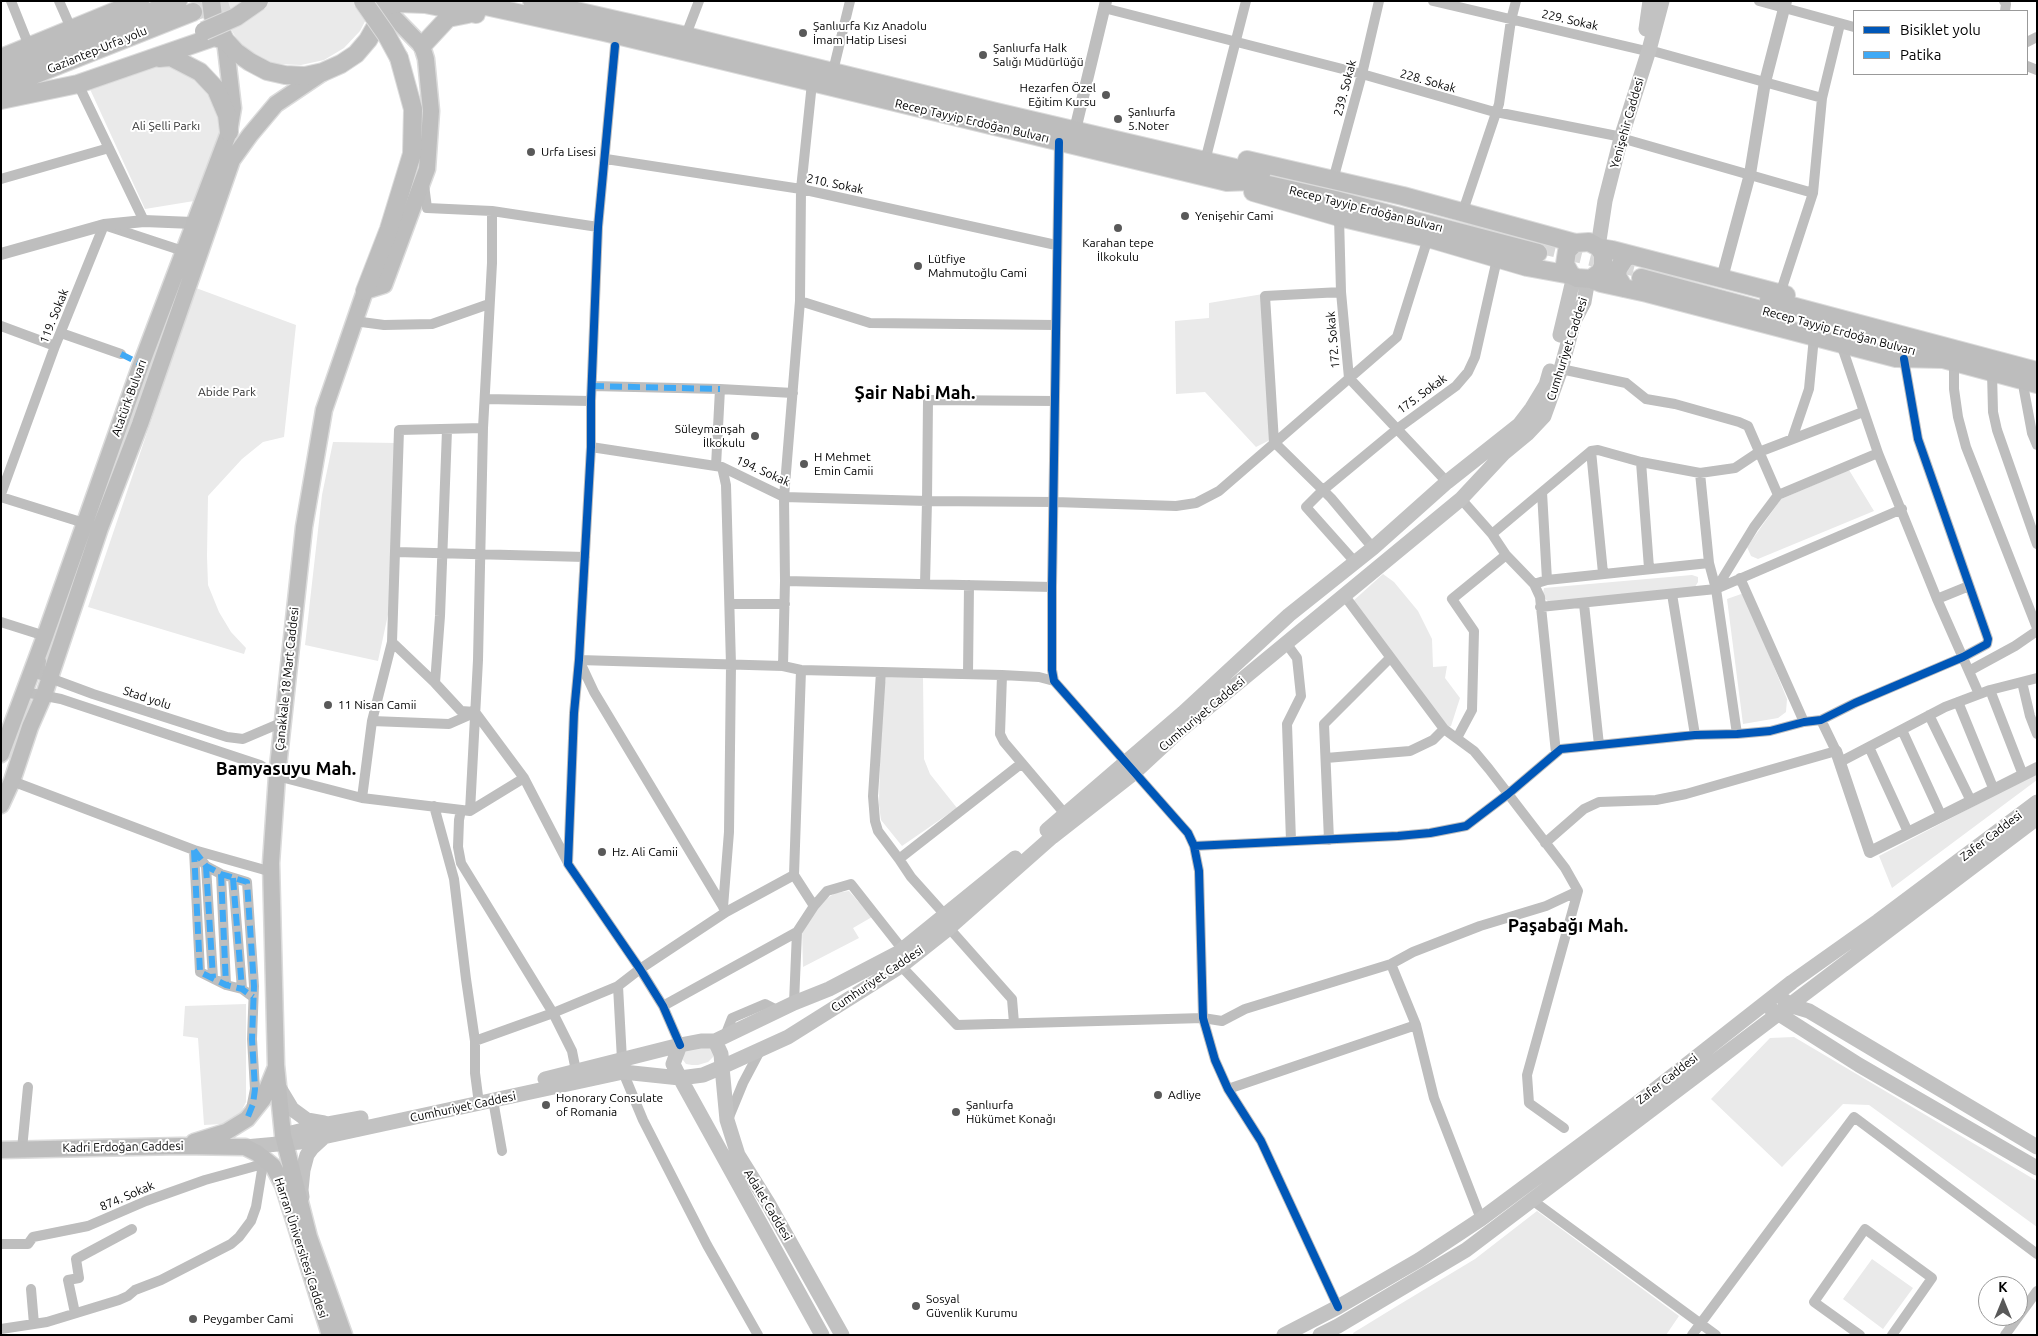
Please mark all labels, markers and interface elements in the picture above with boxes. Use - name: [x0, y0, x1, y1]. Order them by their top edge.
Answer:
- street label: 229. Sokak: [1540, 7, 1600, 33]
- legend: [1853, 10, 2028, 75]
- place label: Şanlıurfa Kız Anadolu İmam Hatip Lisesi: [813, 19, 927, 47]
- text: Bisiklet yolu: [1900, 21, 1981, 38]
- street label: Gaziantep-Urfa yolu: [45, 23, 149, 77]
- marker: Şanlıurfa Kız Anadolu İmam Hatip Lisesi: [797, 27, 809, 39]
- place label: Şanlıurfa Halk Salığı Müdürlüğü: [993, 41, 1084, 69]
- text: Patika: [1900, 46, 1941, 63]
- marker: Şanlıurfa Halk Salığı Müdürlüğü: [977, 49, 989, 61]
- street label: 239. Sokak: [1331, 58, 1359, 118]
- street label: 228. Sokak: [1398, 66, 1458, 96]
- street label: Yenişehir Caddesi: [1607, 76, 1647, 170]
- place label: Hezarfen Özel Eğitim Kursu: [1020, 81, 1096, 109]
- marker: Hezarfen Özel Eğitim Kursu: [1100, 89, 1112, 101]
- street label: Recep Tayyip Erdoğan Bulvarı: [893, 96, 1051, 146]
- place label: Şanlıurfa 5.Noter: [1128, 105, 1176, 133]
- marker: Şanlıurfa 5.Noter: [1112, 113, 1124, 125]
- park label: Ali Şelli Parkı: [132, 119, 200, 133]
- place label: Urfa Lisesi: [541, 145, 596, 159]
- marker: Urfa Lisesi: [525, 146, 537, 158]
- street label: 210. Sokak: [805, 171, 865, 197]
- street label: Recep Tayyip Erdoğan Bulvarı: [1288, 183, 1444, 235]
- place label: Yenişehir Cami: [1195, 209, 1274, 223]
- marker: Yenişehir Cami: [1179, 210, 1191, 222]
- marker: Karahan tepe İlkokulu: [1112, 222, 1124, 234]
- place label: Karahan tepe İlkokulu: [1082, 236, 1154, 264]
- place label: Lütfiye Mahmutoğlu Cami: [928, 252, 1027, 280]
- marker: Lütfiye Mahmutoğlu Cami: [912, 260, 924, 272]
- street label: 119. Sokak: [37, 287, 71, 345]
- street label: Cumhuriyet Caddesi: [1544, 296, 1590, 402]
- street label: Recep Tayyip Erdoğan Bulvarı: [1761, 304, 1917, 358]
- street label: 172. Sokak: [1323, 311, 1343, 369]
- street label: Atatürk Bulvarı: [108, 358, 150, 438]
- street label: 175. Sokak: [1394, 371, 1450, 417]
- district label: Şair Nabi Mah.: [855, 382, 975, 404]
- park label: Abide Park: [198, 385, 256, 399]
- place label: Süleymanşah İlkokulu: [675, 422, 745, 450]
- marker: Süleymanşah İlkokulu: [749, 430, 761, 442]
- place label: H Mehmet Emin Camii: [814, 450, 873, 478]
- street label: 194. Sokak: [734, 453, 792, 489]
- marker: H Mehmet Emin Camii: [798, 458, 810, 470]
- street label: Çanakkale 18 Mart Caddesi: [272, 606, 302, 752]
- street label: Cumhuriyet Caddesi: [1156, 674, 1248, 754]
- street label: Stad yolu: [121, 683, 173, 713]
- place label: 11 Nisan Camii: [338, 698, 416, 712]
- marker: 11 Nisan Camii: [322, 699, 334, 711]
- district label: Bamyasuyu Mah.: [216, 758, 356, 780]
- street label: Zafer Caddesi: [1957, 808, 2025, 864]
- place label: Hz. Ali Camii: [612, 845, 678, 859]
- marker: Hz. Ali Camii: [596, 846, 608, 858]
- district label: Paşabağı Mah.: [1508, 915, 1628, 937]
- street label: Cumhuriyet Caddesi: [828, 943, 926, 1015]
- street label: Zafer Caddesi: [1633, 1051, 1701, 1107]
- place label: Adliye: [1168, 1088, 1201, 1102]
- street label: Cumhuriyet Caddesi: [409, 1089, 517, 1125]
- marker: Adliye: [1152, 1089, 1164, 1101]
- place label: Honorary Consulate of Romania: [556, 1091, 663, 1119]
- place label: Şanlıurfa Hükümet Konağı: [966, 1098, 1056, 1126]
- marker: Honorary Consulate of Romania: [540, 1099, 552, 1111]
- marker: Şanlıurfa Hükümet Konağı: [950, 1106, 962, 1118]
- street label: Kadri Erdoğan Caddesi: [62, 1139, 184, 1155]
- street label: Adalet Caddesi: [741, 1167, 795, 1243]
- street label: Harran Üniversitesi Caddesi: [271, 1176, 331, 1320]
- street label: 874. Sokak: [98, 1178, 156, 1214]
- north arrow: [1978, 1276, 2028, 1326]
- text: K: [1998, 1279, 2008, 1295]
- place label: Sosyal Güvenlik Kurumu: [926, 1292, 1018, 1320]
- marker: Sosyal Güvenlik Kurumu: [910, 1300, 922, 1312]
- place label: Peygamber Cami: [203, 1312, 293, 1326]
- marker: Peygamber Cami: [187, 1313, 199, 1325]

